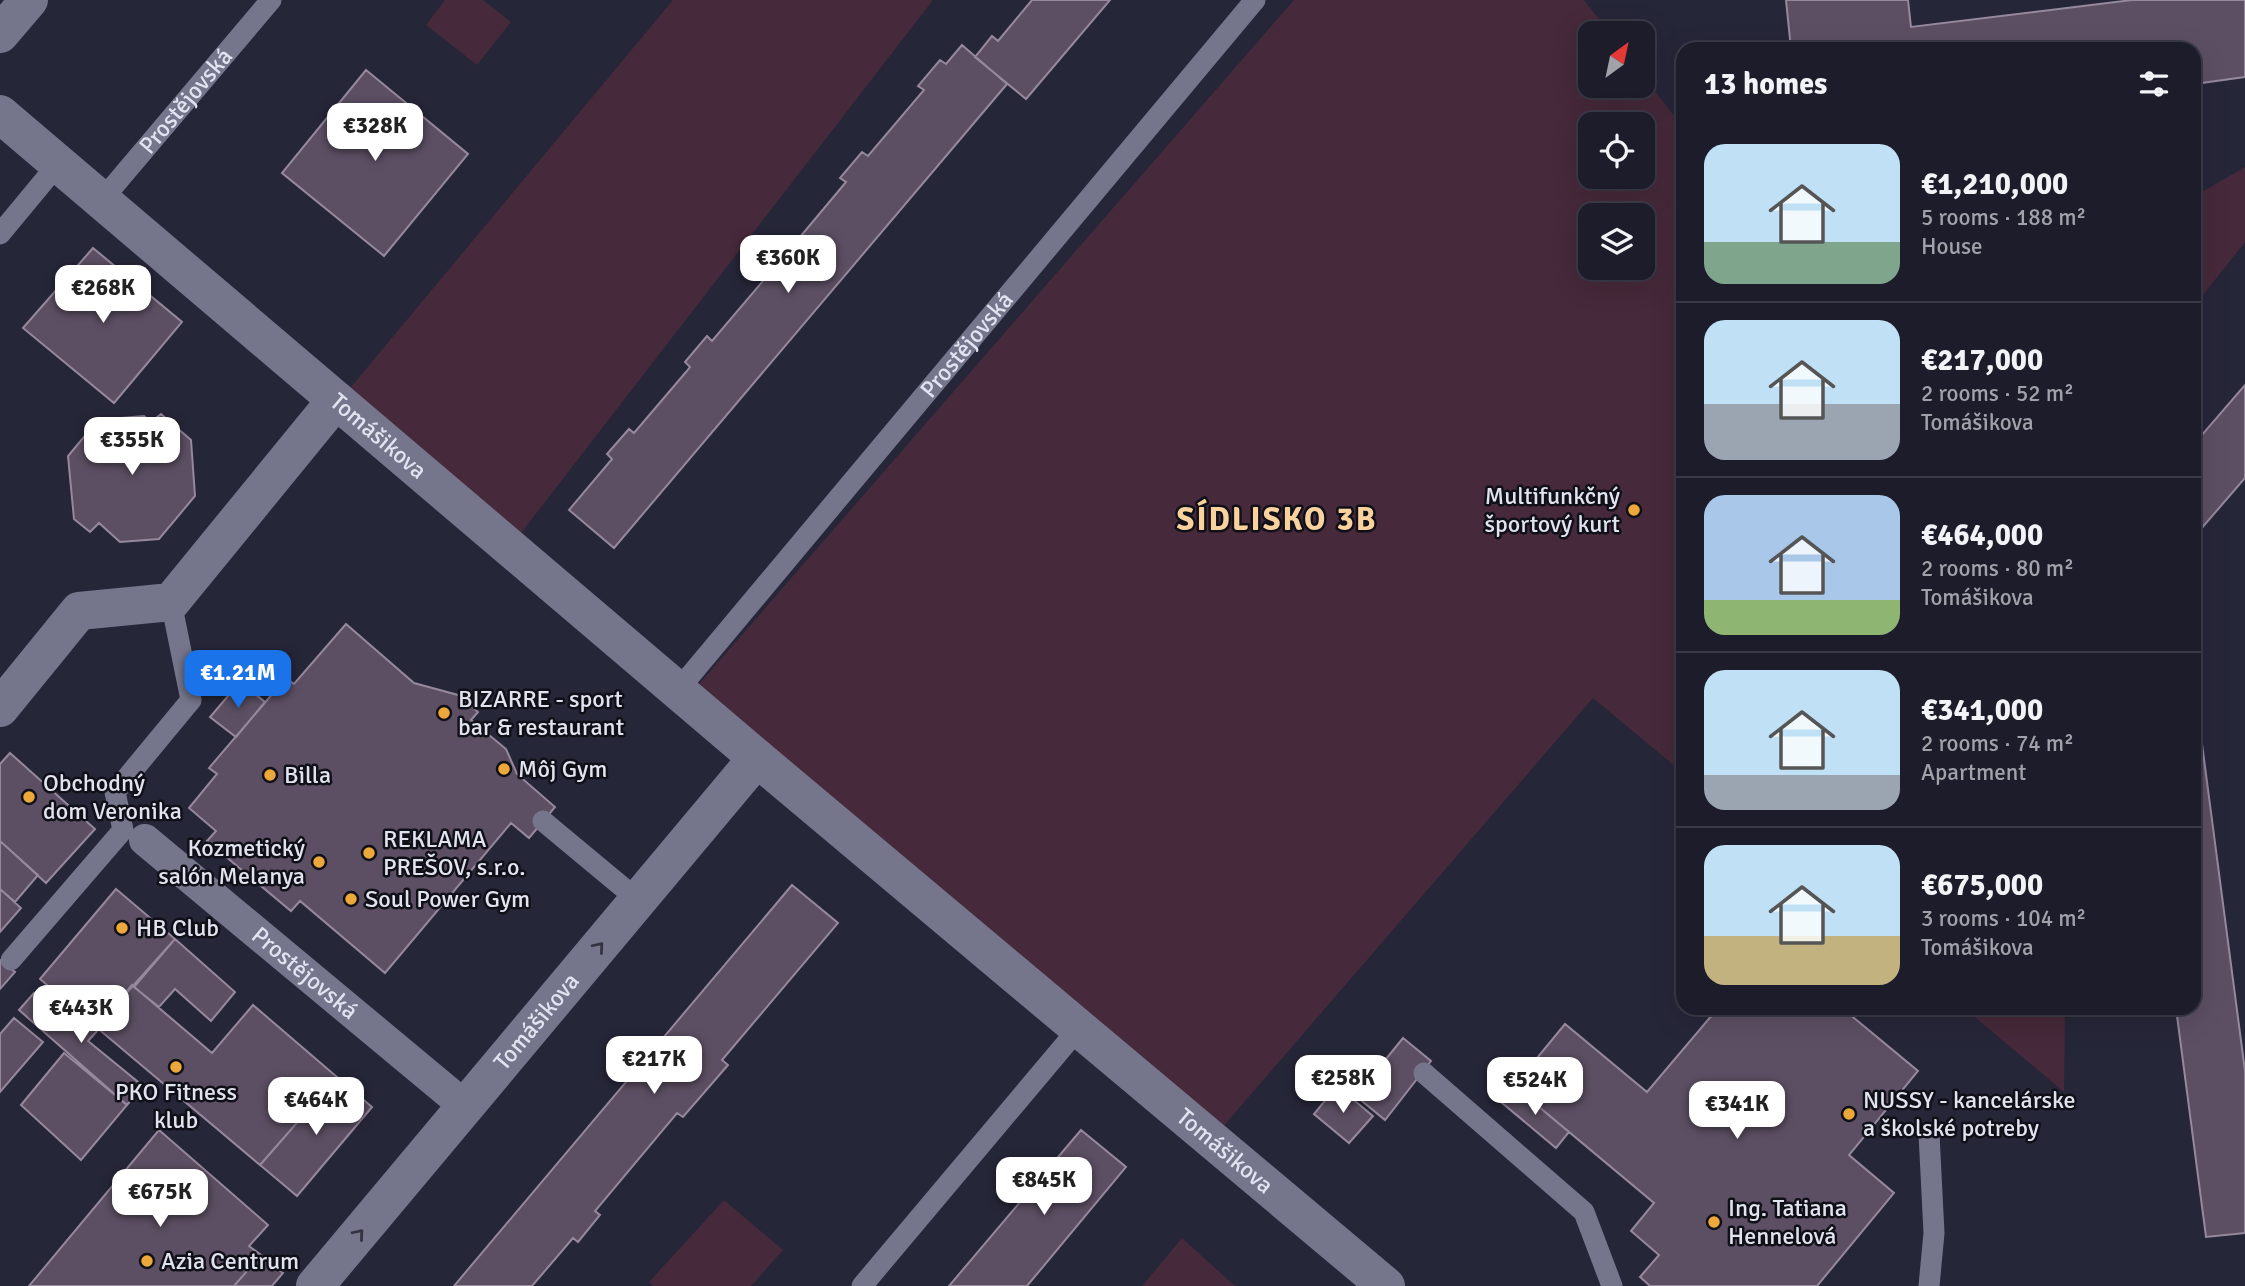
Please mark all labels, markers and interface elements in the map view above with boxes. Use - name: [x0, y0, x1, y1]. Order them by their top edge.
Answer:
- north arrow: [1578, 21, 1656, 98]
- map controls: [1578, 21, 1655, 280]
- street label: Prostějovská: [132, 42, 239, 160]
- icon: filters: [2135, 65, 2173, 103]
- text: 13 homes: [1704, 66, 1827, 103]
- pin: €328K: [326, 104, 424, 163]
- text: €328K: [343, 111, 407, 140]
- button: locate: [1578, 112, 1655, 189]
- text: €1,210,000: [1921, 166, 2068, 203]
- icon: home: [1760, 172, 1844, 256]
- button: layers: [1578, 203, 1655, 280]
- text: 5 rooms · 188 m²: [1921, 203, 2086, 232]
- text: House: [1921, 232, 1983, 261]
- pin: €360K: [739, 236, 837, 295]
- text: €360K: [756, 243, 820, 272]
- pin: €268K: [54, 266, 152, 325]
- text: €268K: [71, 273, 135, 302]
- street label: Prostějovská: [914, 286, 1020, 404]
- text: €217,000: [1921, 342, 2043, 379]
- icon: home: [1760, 348, 1844, 432]
- text: 2 rooms · 52 m²: [1921, 379, 2074, 408]
- street label: Tomášikova: [324, 387, 433, 486]
- text: Tomášikova: [1921, 408, 2034, 437]
- pin: €355K: [83, 418, 181, 477]
- text: €355K: [100, 425, 164, 454]
- place label: Multifunkčný športový kurt: [1485, 481, 1620, 539]
- district label: SÍDLISKO 3B: [1177, 498, 1377, 539]
- marker: Multifunkčný športový kurt: [1626, 502, 1642, 518]
- text: €464,000: [1921, 517, 2043, 554]
- icon: home: [1760, 523, 1844, 607]
- text: 2 rooms · 80 m²: [1921, 554, 2074, 583]
- text: Tomášikova: [1921, 583, 2034, 612]
- pin: €1.21M: [181, 650, 295, 710]
- text: €1.21M: [200, 658, 276, 687]
- place label: BIZARRE - sport bar & restaurant: [458, 684, 624, 742]
- text: €341,000: [1921, 692, 2043, 729]
- icon: home: [1760, 698, 1844, 782]
- marker: BIZARRE - sport bar & restaurant: [436, 705, 452, 721]
- text: 2 rooms · 74 m²: [1921, 729, 2074, 758]
- place label: Môj Gym: [518, 754, 607, 784]
- text: Apartment: [1921, 758, 2026, 787]
- place label: Billa: [284, 760, 331, 790]
- marker: Môj Gym: [496, 761, 512, 777]
- marker: Billa: [262, 767, 278, 783]
- place label: Obchodný dom Veronika: [43, 768, 182, 826]
- marker: Obchodný dom Veronika: [21, 789, 37, 805]
- place label: REKLAMA PREŠOV, s.r.o.: [383, 824, 526, 882]
- place label: Kozmetický salón Melanya: [158, 833, 305, 891]
- marker: REKLAMA PREŠOV, s.r.o.: [361, 845, 377, 861]
- marker: Kozmetický salón Melanya: [311, 854, 327, 870]
- text: €675,000: [1921, 867, 2043, 904]
- icon: home: [1760, 873, 1844, 957]
- place label: Soul Power Gym: [365, 884, 530, 914]
- marker: Soul Power Gym: [343, 891, 359, 907]
- text: 3 rooms · 104 m²: [1921, 904, 2086, 933]
- place label: HB Club: [136, 913, 219, 943]
- marker: HB Club: [114, 920, 130, 936]
- street label: Prostějovská: [246, 920, 364, 1026]
- text: Tomášikova: [1921, 933, 2034, 962]
- one-way arrow: [591, 942, 604, 954]
- street label: Tomášikova: [487, 967, 586, 1076]
- pin: €443K: [32, 986, 130, 1045]
- text: €443K: [49, 993, 113, 1022]
- pin: €217K: [605, 1036, 703, 1096]
- text: €217K: [622, 1044, 686, 1073]
- pin: €258K: [1294, 1056, 1392, 1115]
- pin: €524K: [1486, 1058, 1584, 1117]
- marker: PKO Fitness klub: [168, 1059, 184, 1075]
- text: €258K: [1311, 1063, 1375, 1092]
- text: €524K: [1503, 1065, 1567, 1094]
- place label: PKO Fitness klub: [115, 1077, 237, 1135]
- pin: €464K: [267, 1078, 365, 1137]
- pin: €341K: [1688, 1082, 1786, 1141]
- text: €464K: [284, 1085, 348, 1114]
- place label: NUSSY - kancelárske a školské potreby: [1863, 1085, 2076, 1143]
- text: €341K: [1705, 1089, 1769, 1118]
- street label: Tomášikova: [1170, 1102, 1280, 1200]
- marker: NUSSY - kancelárske a školské potreby: [1841, 1106, 1857, 1122]
- pin: €845K: [995, 1158, 1093, 1217]
- text: €845K: [1012, 1165, 1076, 1194]
- pin: €675K: [111, 1170, 209, 1229]
- text: €675K: [128, 1177, 192, 1206]
- place label: Ing. Tatiana Hennelová: [1728, 1193, 1847, 1251]
- marker: Ing. Tatiana Hennelová: [1706, 1214, 1722, 1230]
- one-way arrow: [351, 1229, 363, 1242]
- place label: Azia Centrum: [161, 1246, 299, 1276]
- marker: Azia Centrum: [139, 1253, 155, 1269]

